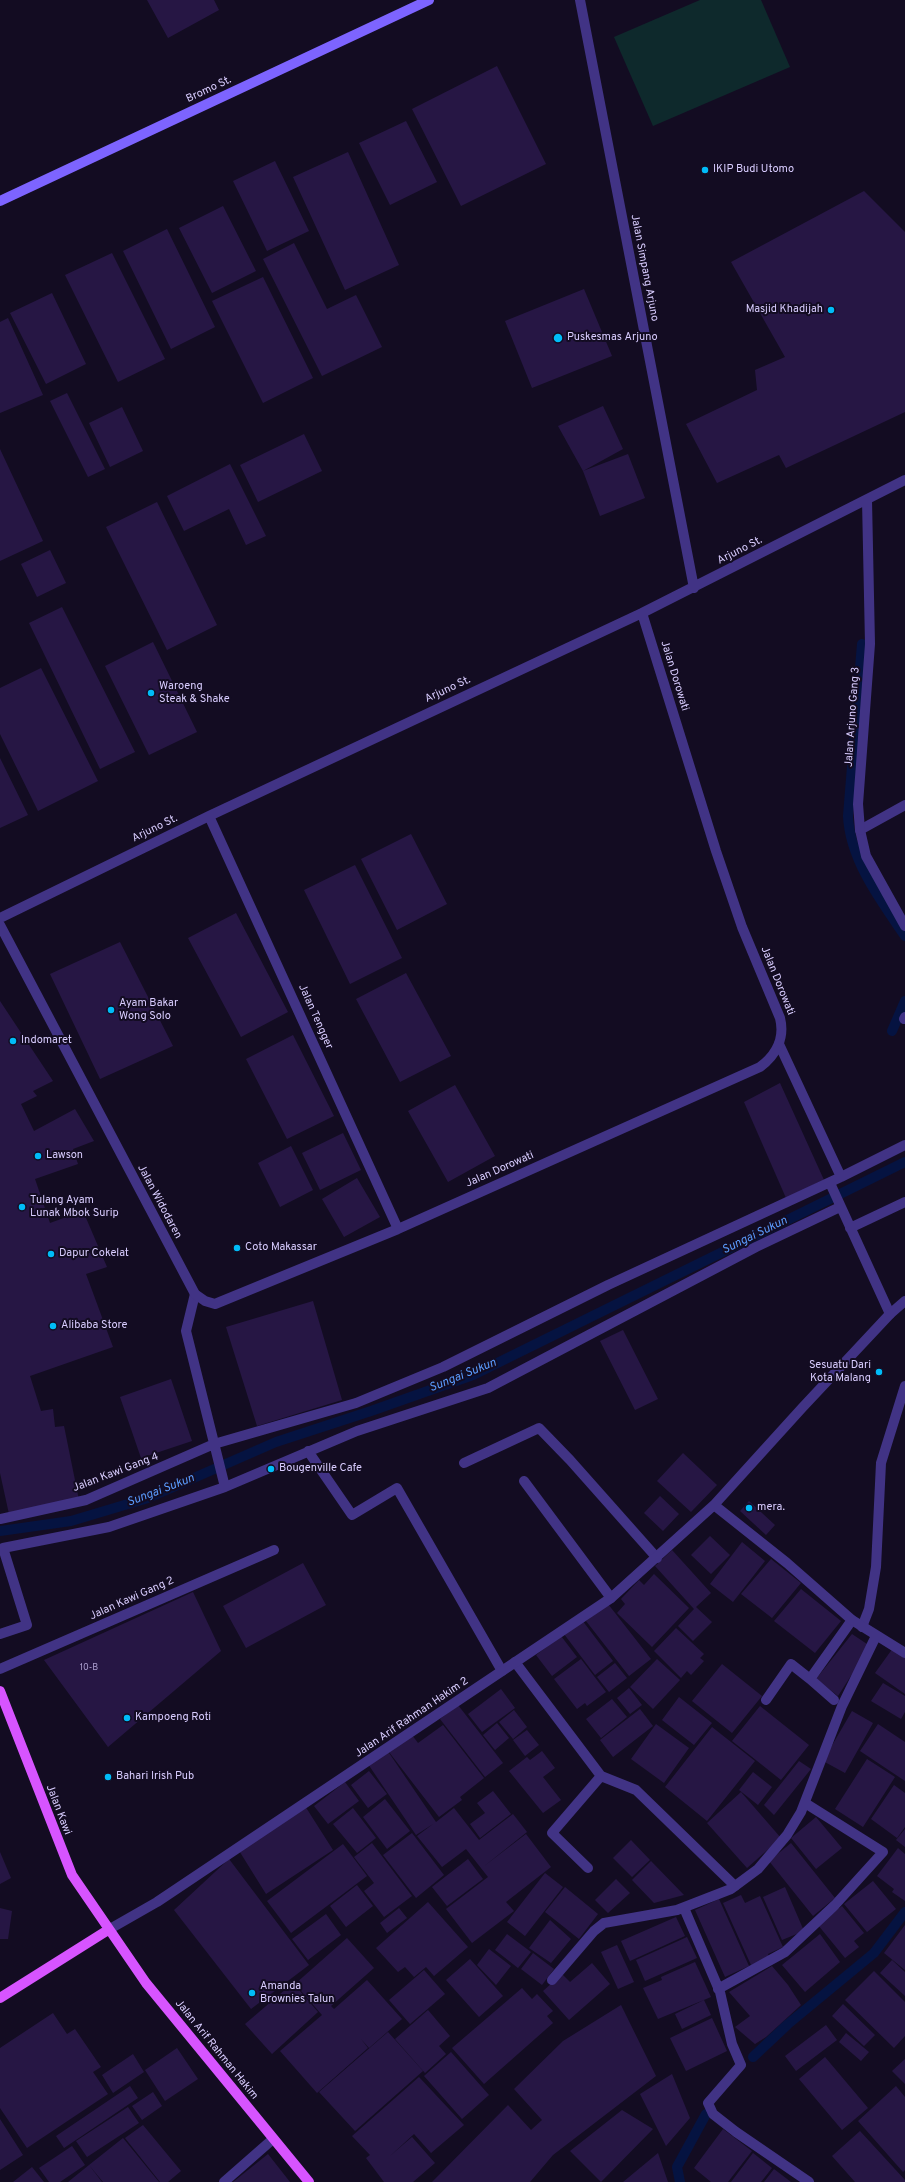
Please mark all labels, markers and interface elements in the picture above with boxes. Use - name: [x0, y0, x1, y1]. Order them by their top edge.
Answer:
- street label: Bromo St.: [184, 74, 234, 106]
- place label: IKIP Budi Utomo: [713, 163, 794, 177]
- marker: IKIP Budi Utomo: [700, 165, 710, 175]
- street label: Jalan Simpang Arjuno: [627, 213, 661, 323]
- place label: Masjid Khadijah: [746, 303, 823, 317]
- marker: Masjid Khadijah: [826, 305, 836, 315]
- place label: Puskesmas Arjuno: [567, 331, 658, 345]
- marker: Puskesmas Arjuno: [552, 332, 564, 344]
- street label: Arjuno St.: [715, 534, 765, 568]
- street label: Jalan Dorowati: [657, 639, 691, 713]
- street label: Jalan Arjuno Gang 3: [843, 666, 863, 768]
- street label: Arjuno St.: [423, 674, 473, 706]
- place label: Waroeng Steak & Shake: [159, 680, 230, 706]
- marker: Waroeng Steak & Shake: [146, 688, 156, 698]
- street label: Arjuno St.: [130, 812, 180, 846]
- street label: Jalan Dorowati: [757, 945, 797, 1017]
- street label: Jalan Tengger: [295, 982, 335, 1052]
- place label: Ayam Bakar Wong Solo: [119, 997, 178, 1023]
- marker: Ayam Bakar Wong Solo: [106, 1005, 116, 1015]
- place label: Indomaret: [21, 1034, 72, 1048]
- marker: Indomaret: [8, 1036, 18, 1046]
- place label: Lawson: [46, 1149, 83, 1163]
- street label: Jalan Dorowati: [464, 1149, 536, 1191]
- marker: Lawson: [33, 1151, 43, 1161]
- street label: Jalan Widodaren: [134, 1163, 184, 1241]
- place label: Tulang Ayam Lunak Mbok Surip: [30, 1194, 119, 1220]
- marker: Tulang Ayam Lunak Mbok Surip: [17, 1202, 27, 1212]
- water label: Sungai Sukun: [720, 1214, 790, 1258]
- place label: Coto Makassar: [245, 1241, 317, 1255]
- marker: Coto Makassar: [232, 1243, 242, 1253]
- place label: Dapur Cokelat: [59, 1247, 129, 1261]
- marker: Dapur Cokelat: [46, 1249, 56, 1259]
- place label: Alibaba Store: [61, 1319, 128, 1333]
- marker: Alibaba Store: [48, 1321, 58, 1331]
- water label: Sungai Sukun: [427, 1356, 499, 1396]
- place label: Sesuatu Dari Kota Malang: [809, 1359, 871, 1385]
- marker: Sesuatu Dari Kota Malang: [874, 1367, 884, 1377]
- street label: Jalan Kawi Gang 4: [71, 1451, 161, 1495]
- place label: Bougenville Cafe: [279, 1462, 362, 1476]
- marker: Bougenville Cafe: [266, 1464, 276, 1474]
- water label: Sungai Sukun: [125, 1472, 197, 1510]
- place label: mera.: [757, 1501, 785, 1515]
- marker: mera.: [744, 1503, 754, 1513]
- street label: Jalan Kawi Gang 2: [88, 1575, 176, 1623]
- house number: 10-B: [80, 1663, 98, 1673]
- street label: Jalan Arif Rahman Hakim 2: [353, 1675, 471, 1761]
- place label: Kampoeng Roti: [135, 1711, 211, 1725]
- marker: Kampoeng Roti: [122, 1713, 132, 1723]
- place label: Bahari Irish Pub: [116, 1770, 194, 1784]
- marker: Bahari Irish Pub: [103, 1772, 113, 1782]
- street label: Jalan Kawi: [42, 1783, 74, 1837]
- place label: Amanda Brownies Talun: [260, 1980, 334, 2006]
- marker: Amanda Brownies Talun: [247, 1988, 257, 1998]
- street label: Jalan Arif Rahman Hakim: [172, 1997, 260, 2103]

